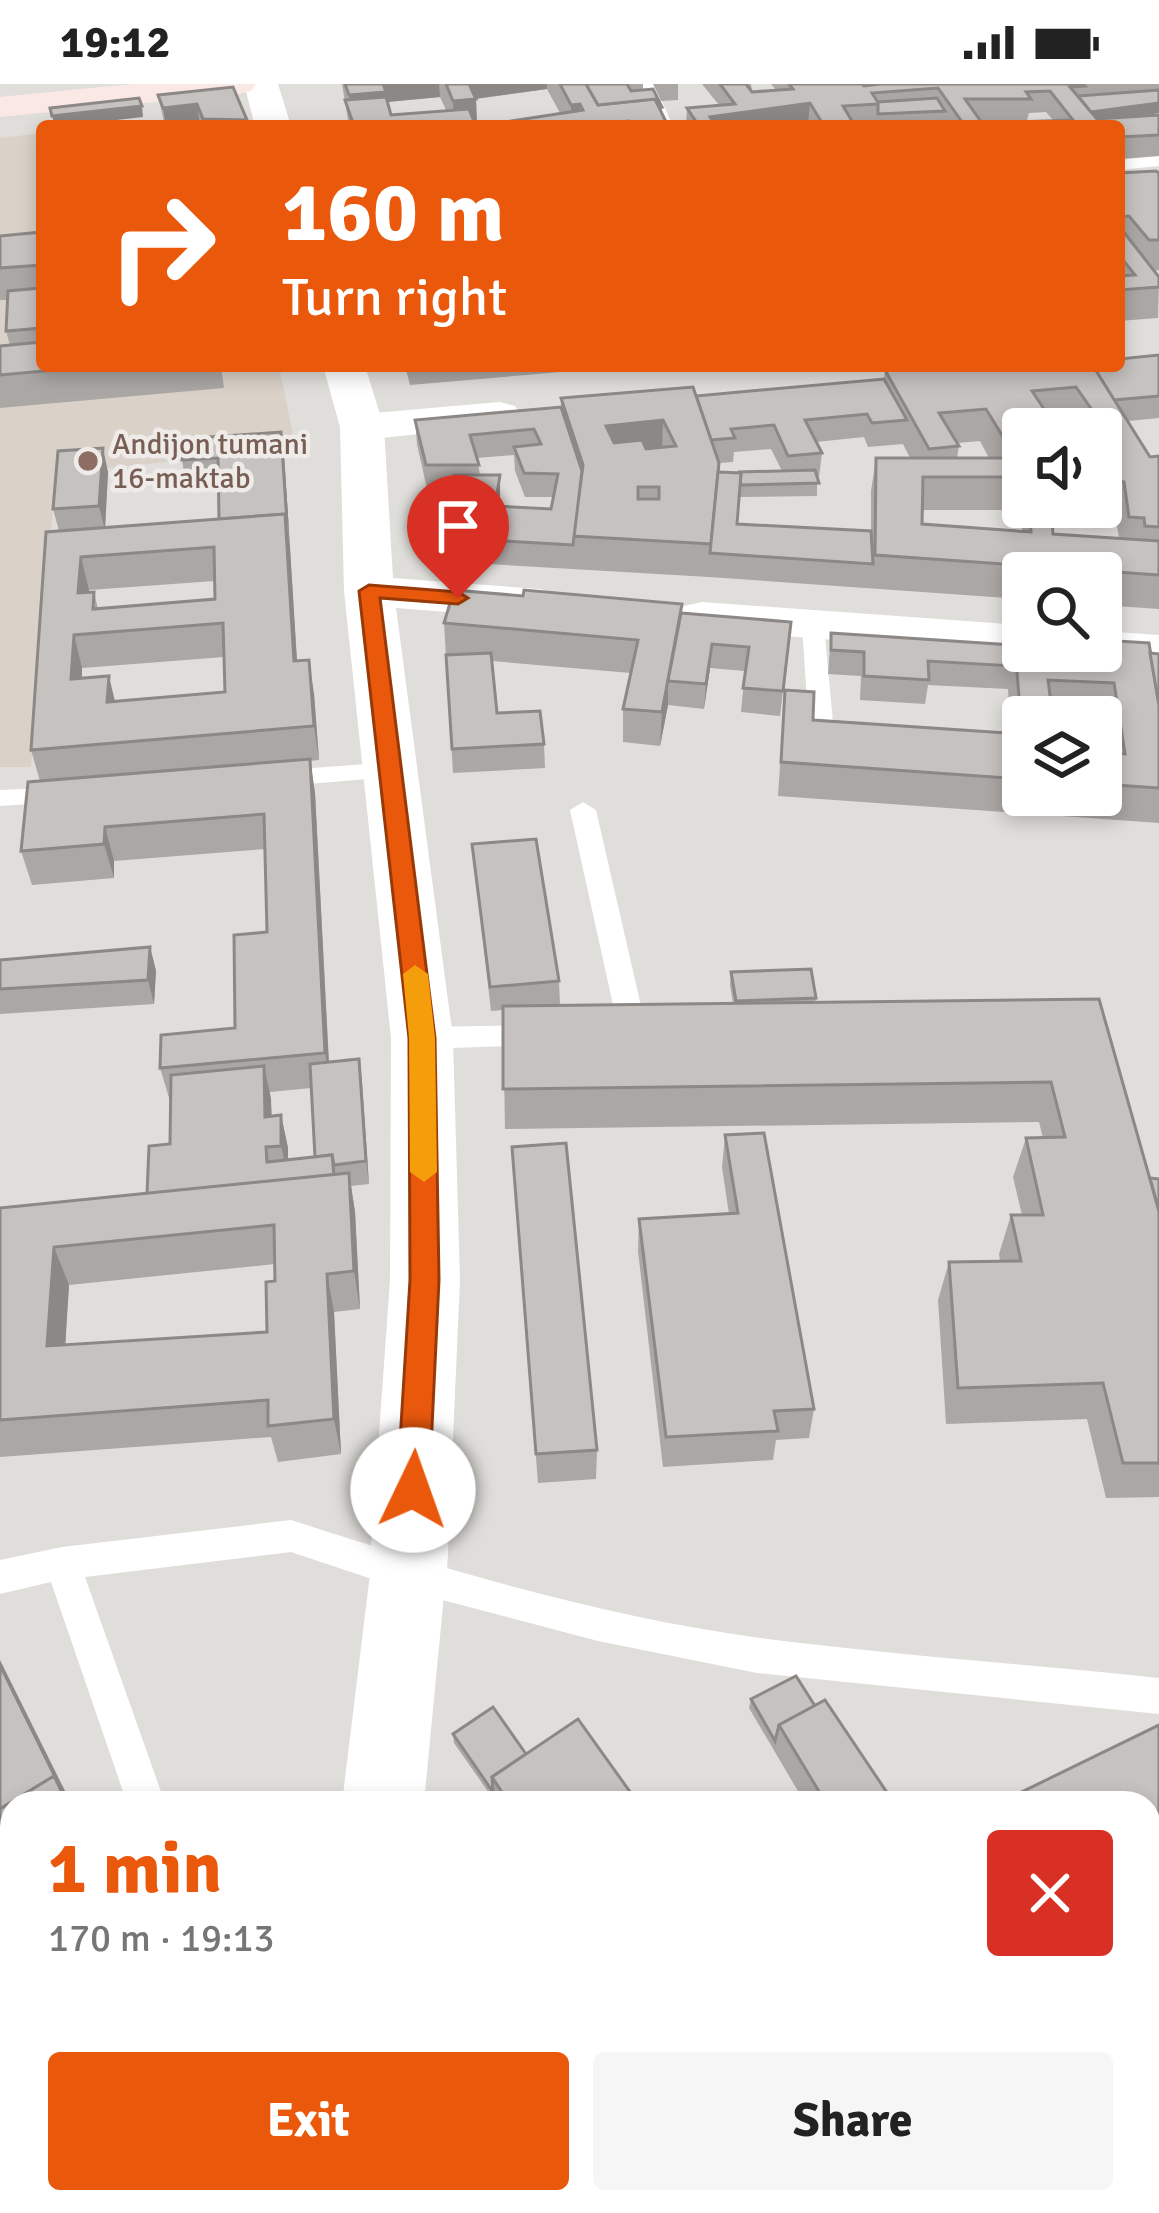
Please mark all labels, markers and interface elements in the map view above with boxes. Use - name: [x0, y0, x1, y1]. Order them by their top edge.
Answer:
- text: 19:12: [60, 15, 170, 70]
- text: 160 m: [282, 161, 504, 265]
- icon: right: [84, 168, 240, 324]
- text: Turn right: [282, 264, 507, 331]
- map controls: [1002, 408, 1122, 816]
- button: sound: [1002, 408, 1122, 528]
- place label: Andijon tumani 16-maktab: [112, 426, 308, 497]
- marker: Andijon tumani 16-maktab: [75, 448, 101, 474]
- pin: [407, 475, 509, 598]
- icon: arrive: [425, 493, 491, 559]
- button: search: [1002, 552, 1122, 672]
- button: layers: [1002, 696, 1122, 816]
- position arrow: [350, 1427, 476, 1553]
- text: 1 min: [48, 1824, 222, 1913]
- button: close: [987, 1830, 1113, 1956]
- text: 170 m · 19:13: [48, 1914, 275, 1962]
- button: Exit: [48, 2052, 569, 2190]
- button: Share: [593, 2052, 1113, 2190]

